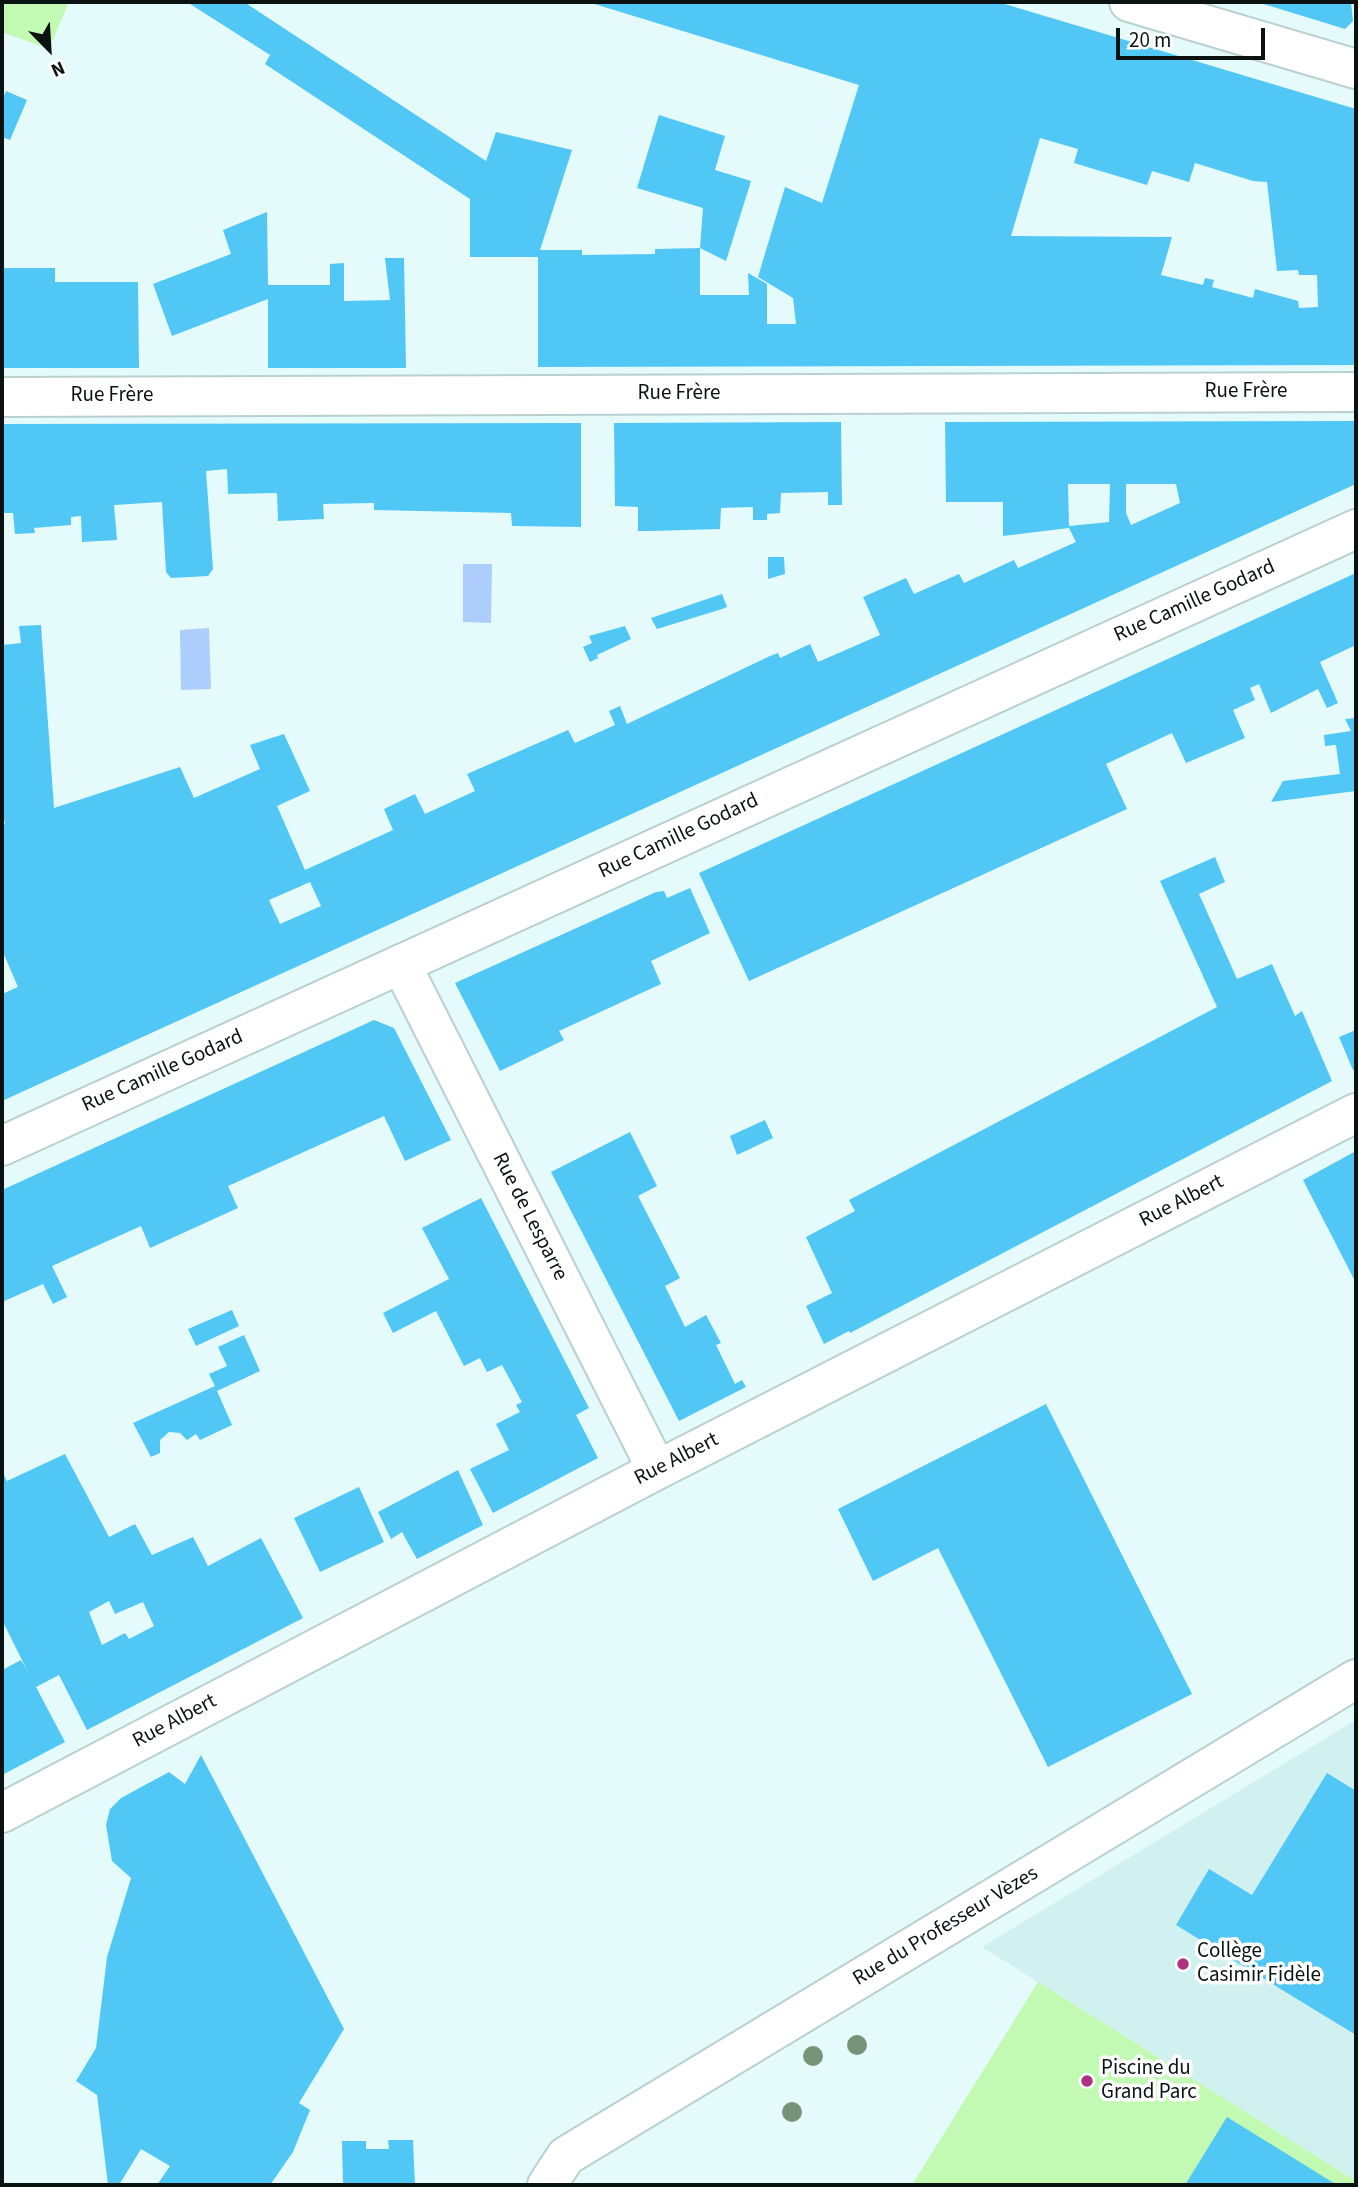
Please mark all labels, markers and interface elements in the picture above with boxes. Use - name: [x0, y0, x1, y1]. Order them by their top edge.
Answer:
- north arrow: [14, 14, 84, 84]
- scale bar: [1120, 14, 1269, 58]
- text: 20 m: [1129, 25, 1171, 55]
- text: N: [46, 54, 69, 84]
- street label: Rue Frère: [1205, 379, 1287, 405]
- street label: Rue Frère: [638, 381, 720, 407]
- street label: Rue Frère: [71, 383, 153, 409]
- street label: Rue Camille Godard: [1110, 555, 1280, 649]
- street label: Rue Camille Godard: [595, 789, 763, 885]
- street label: Rue Camille Godard: [78, 1025, 248, 1119]
- street label: Rue de Lesparre: [486, 1149, 572, 1285]
- street label: Rue Albert: [1136, 1170, 1228, 1234]
- street label: Rue Albert: [631, 1428, 723, 1492]
- street label: Rue Albert: [129, 1689, 221, 1755]
- street label: Rue du Professeur Vèzes: [849, 1862, 1043, 1992]
- place label: Collège Casimir Fidèle: [1197, 1939, 1321, 1989]
- marker: Collège Casimir Fidèle: [1175, 1956, 1191, 1972]
- place label: Piscine du Grand Parc: [1101, 2056, 1197, 2106]
- marker: Piscine du Grand Parc: [1079, 2073, 1095, 2089]

